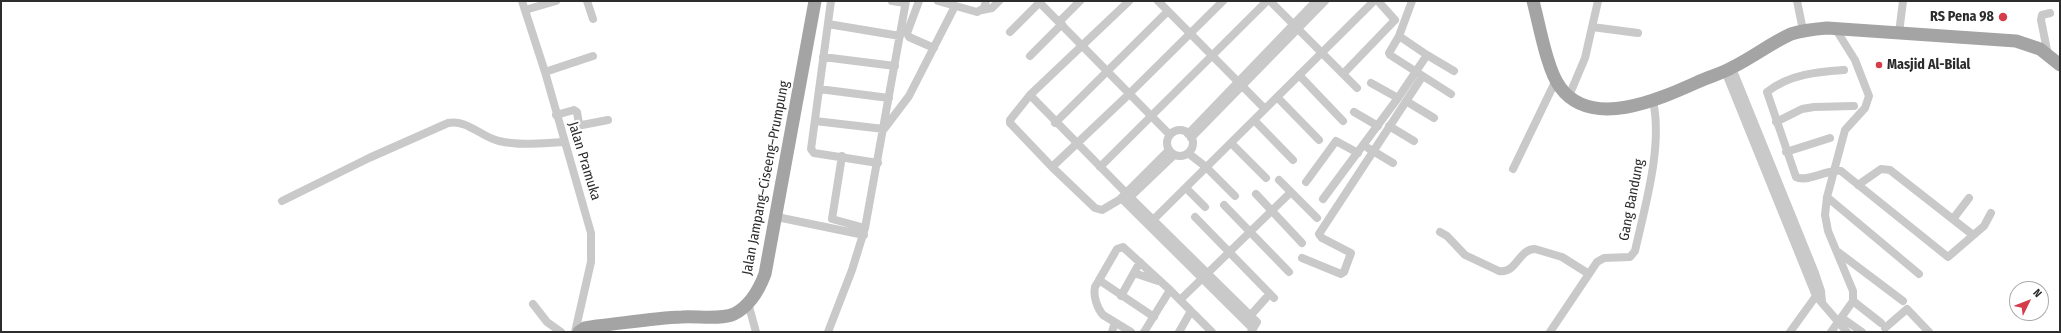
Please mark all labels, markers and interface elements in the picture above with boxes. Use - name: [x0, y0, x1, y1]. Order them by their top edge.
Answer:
- place label: RS Pena 98: [1930, 9, 1994, 25]
- marker: RS Pena 98: [1997, 11, 2009, 23]
- place label: Masjid Al-Bilal: [1887, 57, 1970, 73]
- marker: Masjid Al-Bilal: [1874, 60, 1884, 70]
- street label: Jalan Jampang–Ciseeng–Prumpung: [739, 79, 793, 277]
- street label: Jalan Pramuka: [564, 120, 604, 202]
- street label: Gang Bandung: [1616, 158, 1648, 242]
- north arrow: [2009, 281, 2049, 321]
- text: N: [2030, 286, 2044, 300]

